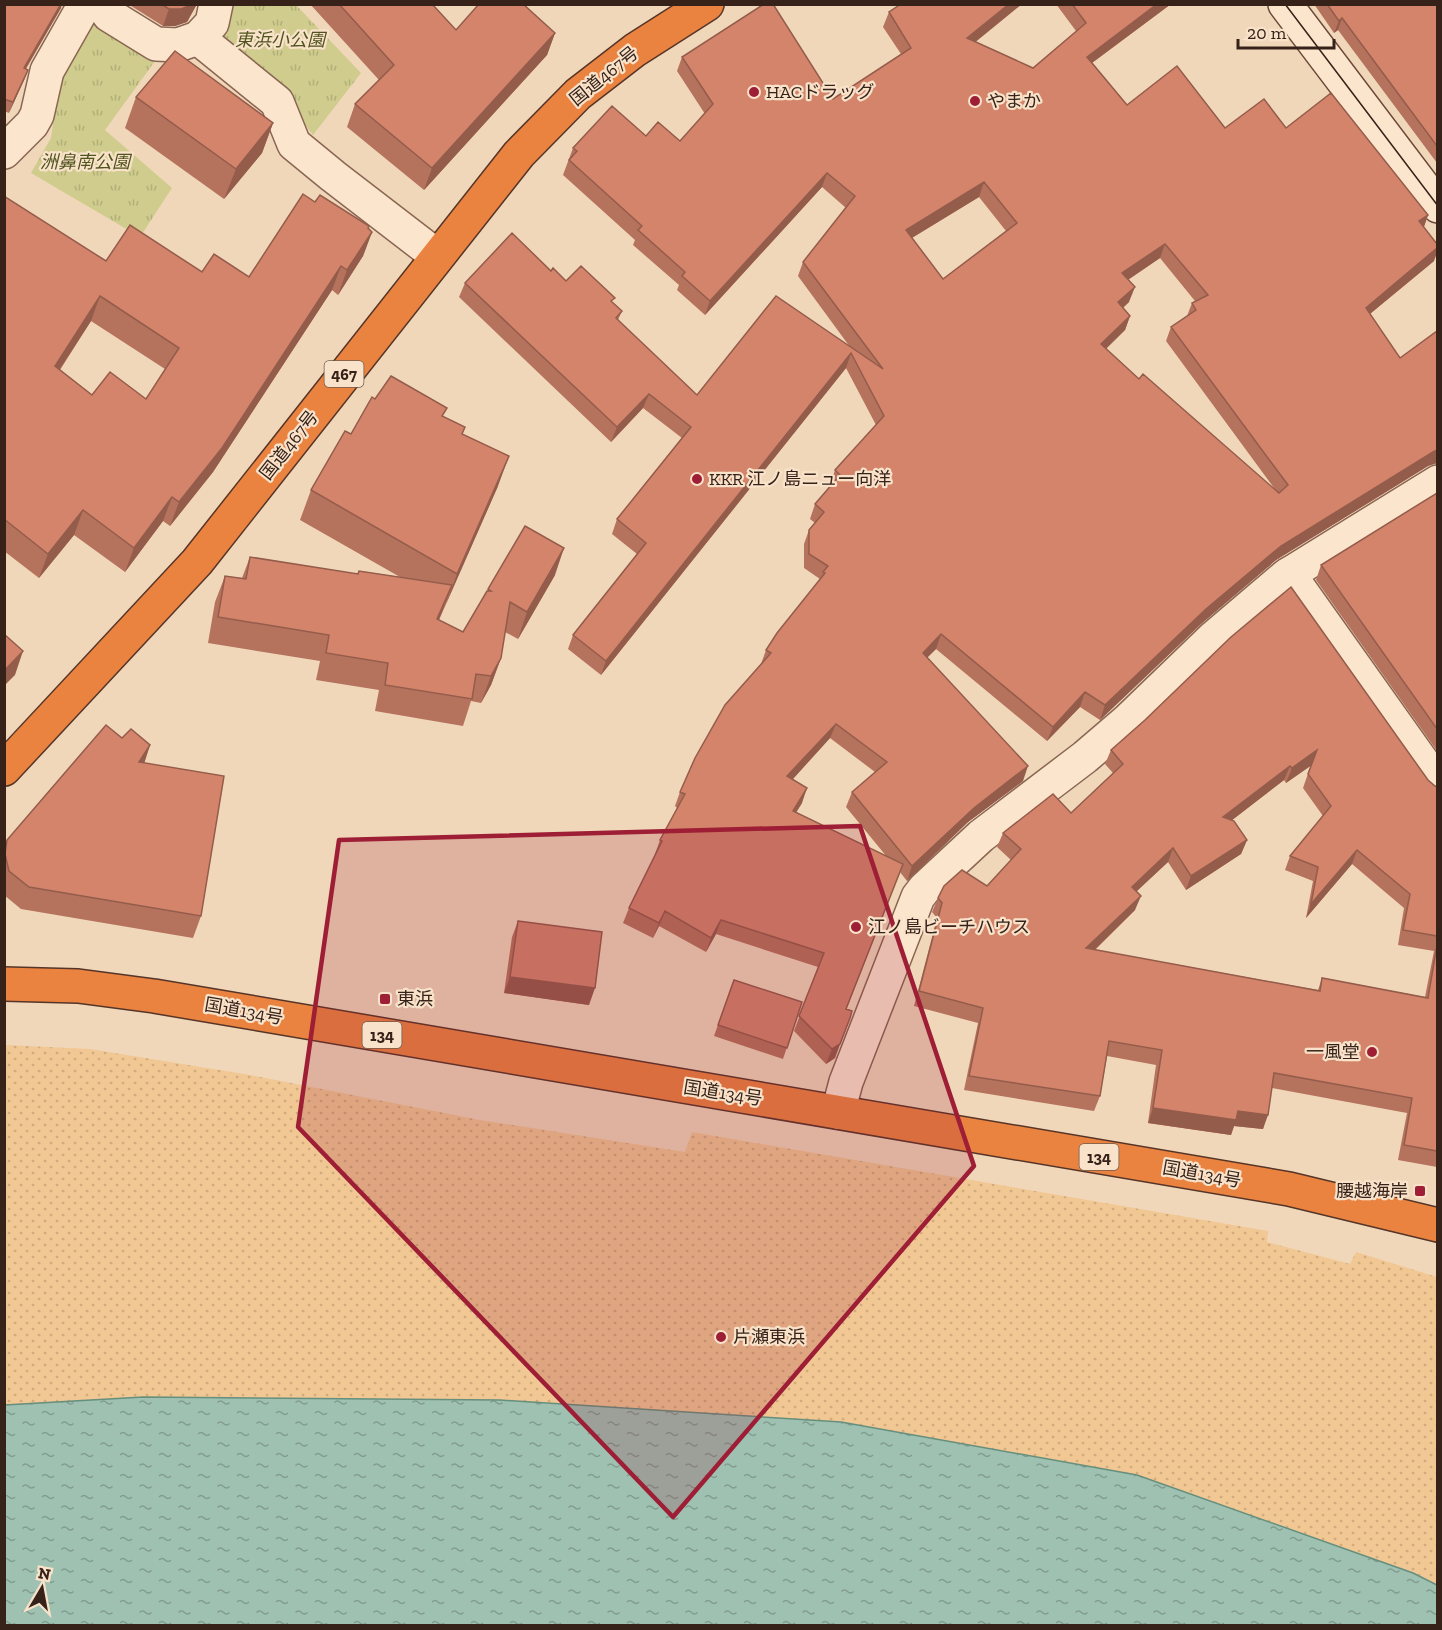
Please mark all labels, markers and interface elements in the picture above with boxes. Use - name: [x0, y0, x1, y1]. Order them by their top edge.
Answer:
- scale bar: [1238, 12, 1334, 50]
- text: 20 m: [1247, 22, 1287, 44]
- park label: 東浜小公園: [235, 29, 328, 51]
- street label: 国道467号: [565, 42, 643, 110]
- place label: HACドラッグ: [766, 81, 874, 103]
- marker: HACドラッグ: [747, 85, 761, 99]
- place label: やまか: [987, 90, 1041, 112]
- marker: やまか: [968, 94, 982, 108]
- park label: 洲鼻南公園: [40, 151, 133, 173]
- road number: 467: [324, 361, 364, 387]
- street label: 国道467号: [255, 406, 323, 484]
- place label: KKR 江ノ島ニュー向洋: [709, 468, 891, 490]
- marker: KKR 江ノ島ニュー向洋: [690, 472, 704, 486]
- place label: 江ノ島ビーチハウス: [868, 916, 1030, 938]
- marker: 江ノ島ビーチハウス: [849, 920, 863, 934]
- place label: 東浜: [397, 988, 433, 1010]
- marker: 東浜: [378, 992, 392, 1006]
- street label: 国道134号: [203, 993, 285, 1029]
- road number: 134: [362, 1022, 401, 1048]
- place label: 一風堂: [1306, 1041, 1360, 1063]
- marker: 一風堂: [1365, 1045, 1379, 1059]
- street label: 国道134号: [682, 1076, 764, 1110]
- road number: 134: [1080, 1144, 1118, 1170]
- street label: 国道134号: [1161, 1156, 1243, 1192]
- place label: 腰越海岸: [1336, 1180, 1408, 1202]
- marker: 腰越海岸: [1413, 1184, 1427, 1198]
- place label: 片瀬東浜: [733, 1326, 805, 1348]
- marker: 片瀬東浜: [714, 1330, 728, 1344]
- north arrow: [12, 1558, 72, 1618]
- text: N: [37, 1563, 52, 1584]

